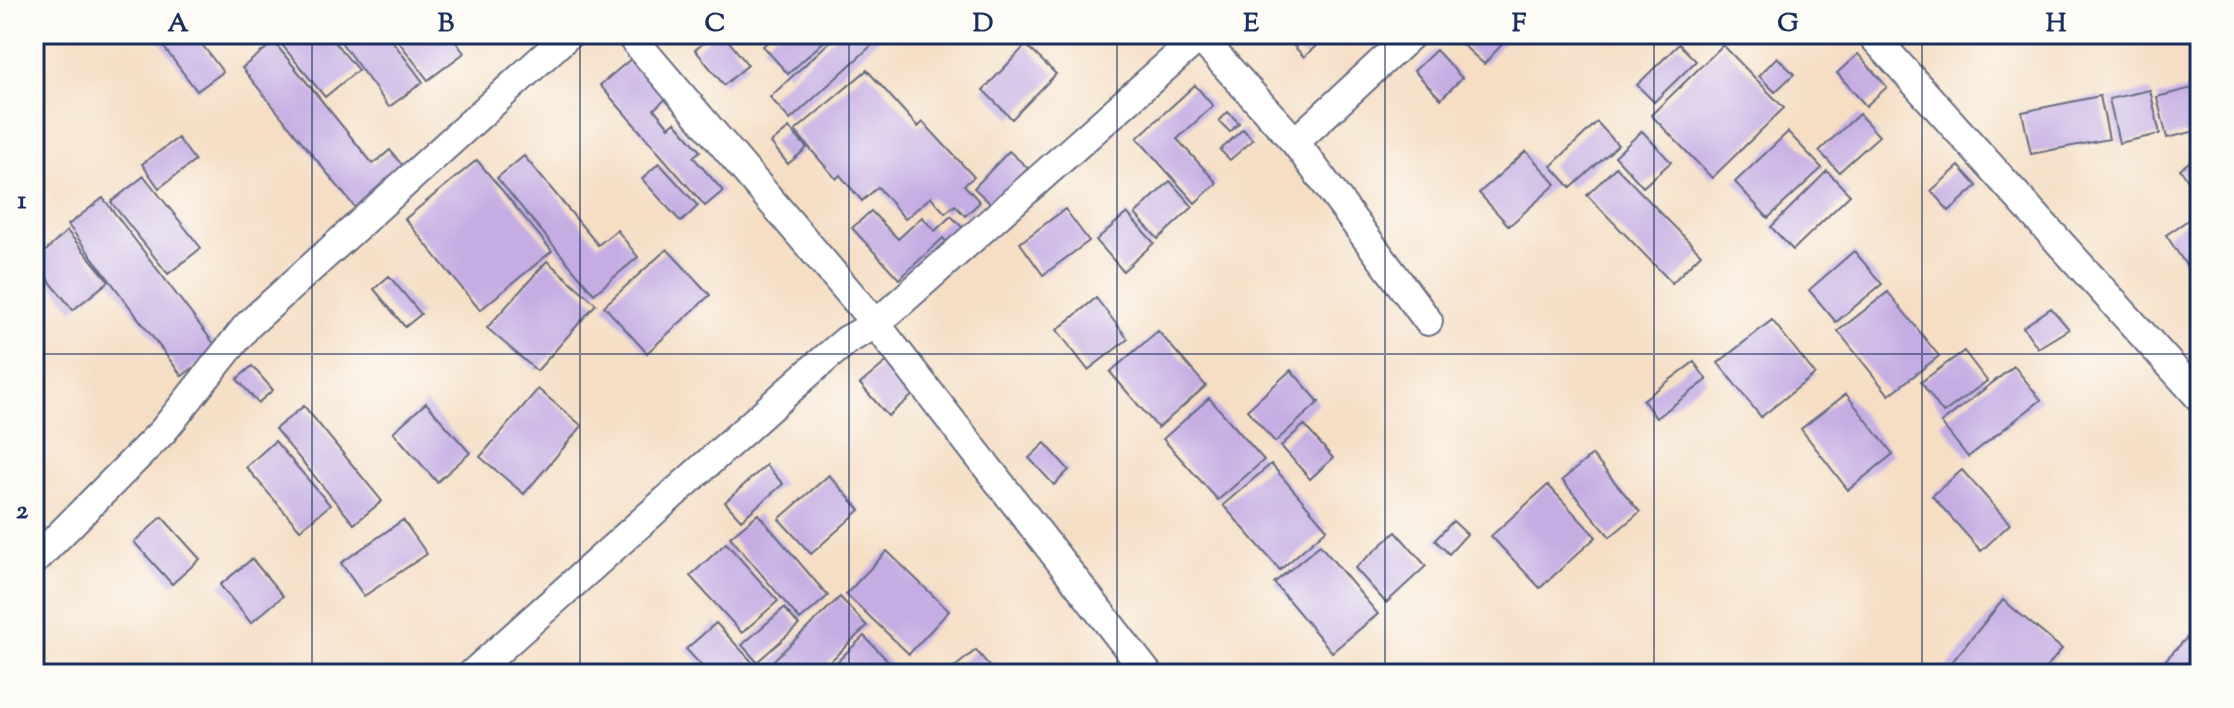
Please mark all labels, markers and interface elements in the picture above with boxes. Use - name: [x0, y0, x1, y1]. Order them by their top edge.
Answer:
- text: A: [167, 6, 189, 43]
- text: B: [438, 6, 455, 43]
- text: C: [705, 6, 725, 43]
- text: D: [973, 6, 993, 43]
- text: E: [1243, 6, 1259, 43]
- text: F: [1512, 6, 1527, 43]
- text: G: [1777, 6, 1799, 43]
- text: H: [2046, 6, 2067, 43]
- text: 1: [18, 183, 27, 220]
- text: 2: [16, 493, 29, 530]

